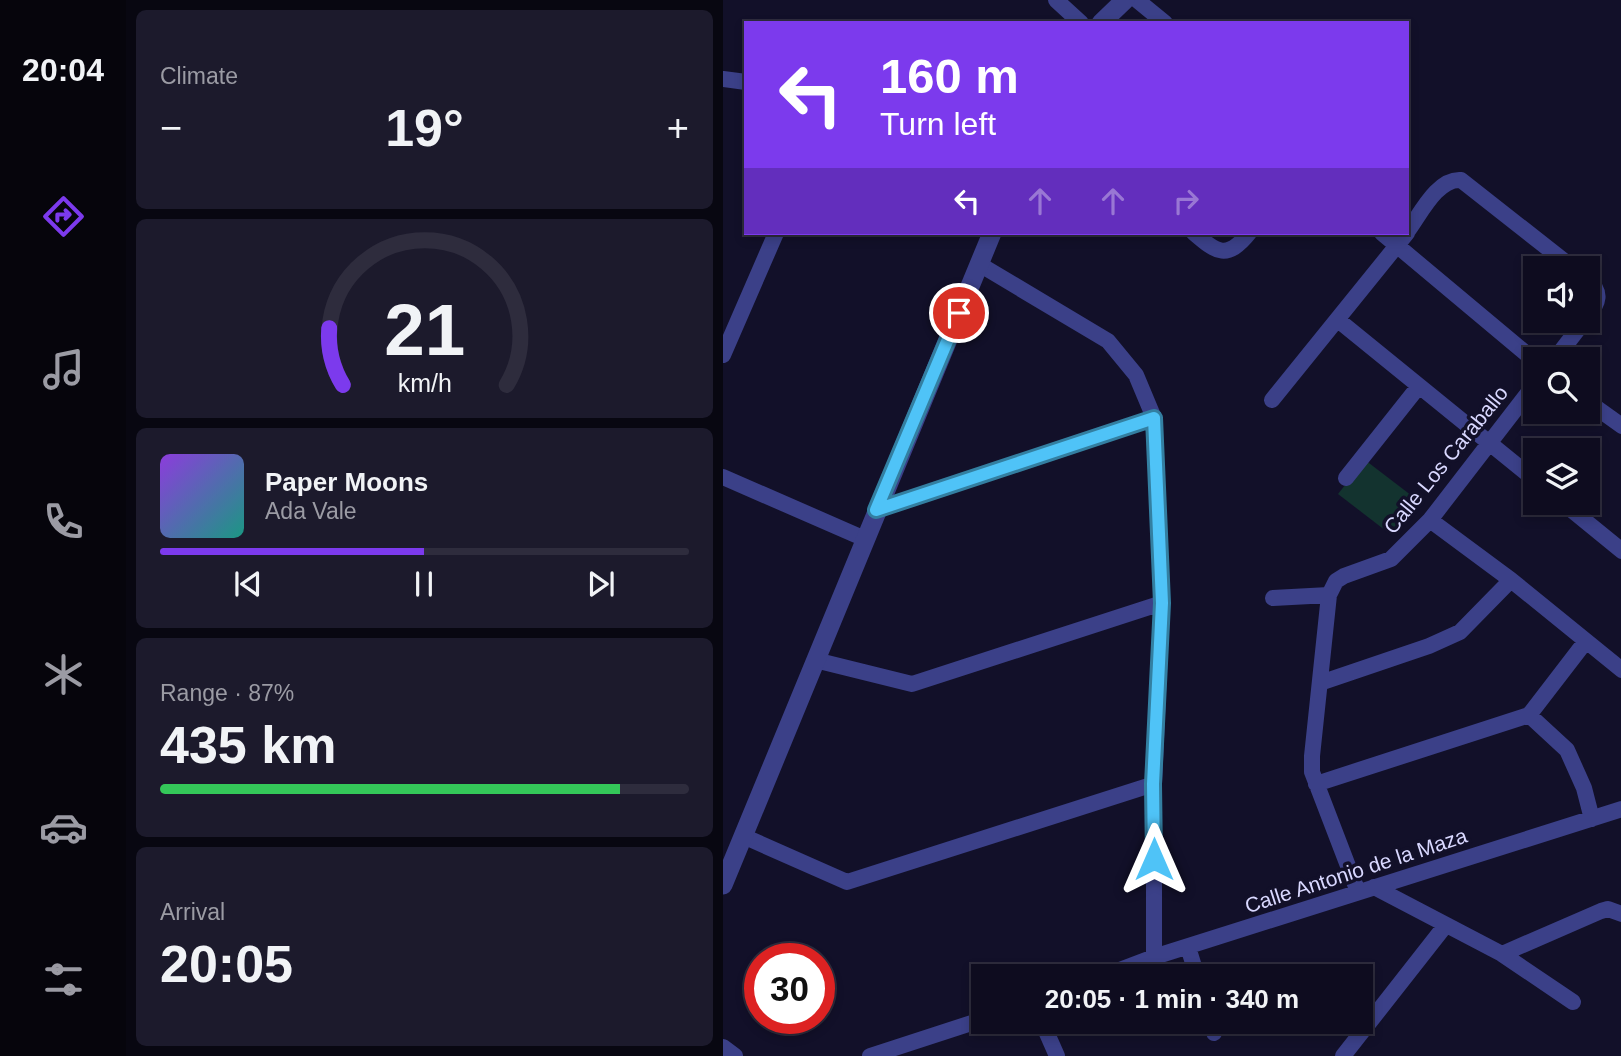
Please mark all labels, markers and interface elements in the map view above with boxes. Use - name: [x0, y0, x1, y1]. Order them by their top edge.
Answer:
- icon: left: [765, 49, 856, 140]
- text: 160 m: [880, 49, 1019, 103]
- text: 20:04: [22, 52, 104, 88]
- text: Climate: [160, 63, 238, 89]
- text: 19°: [385, 99, 464, 157]
- text: Turn left: [880, 106, 996, 142]
- text: −: [160, 107, 182, 149]
- text: +: [667, 107, 689, 149]
- icon: left: [948, 182, 986, 220]
- icon: ahead: [1021, 182, 1059, 220]
- icon: ahead: [1094, 182, 1132, 220]
- icon: right: [1167, 182, 1205, 220]
- icon: directions: [39, 192, 88, 241]
- map controls: [1523, 256, 1600, 515]
- button: sound: [1523, 256, 1600, 333]
- pin: [929, 283, 989, 343]
- text: 21: [384, 289, 465, 370]
- icon: arrive: [940, 294, 978, 332]
- icon: music: [39, 345, 88, 394]
- button: search: [1523, 347, 1600, 424]
- text: km/h: [397, 369, 452, 397]
- street label: Calle Los Caraballo: [1379, 381, 1512, 538]
- button: layers: [1523, 438, 1600, 515]
- text: Paper Moons: [265, 467, 428, 497]
- icon: phone: [39, 497, 88, 546]
- text: Ada Vale: [265, 498, 357, 524]
- icon: previous: [229, 565, 267, 603]
- icon: pause: [405, 565, 443, 603]
- icon: next: [582, 565, 620, 603]
- icon: climate: [39, 650, 88, 699]
- text: Range · 87%: [160, 680, 294, 706]
- text: 435 km: [160, 716, 336, 774]
- icon: car: [39, 803, 88, 852]
- position arrow: [1117, 822, 1191, 896]
- street label: Calle Antonio de la Maza: [1242, 824, 1470, 917]
- text: Arrival: [160, 899, 225, 925]
- text: 20:05: [160, 935, 293, 993]
- speed limit sign: 30: [744, 943, 835, 1034]
- icon: filters: [39, 955, 88, 1004]
- text: 20:05 · 1 min · 340 m: [1045, 984, 1299, 1014]

